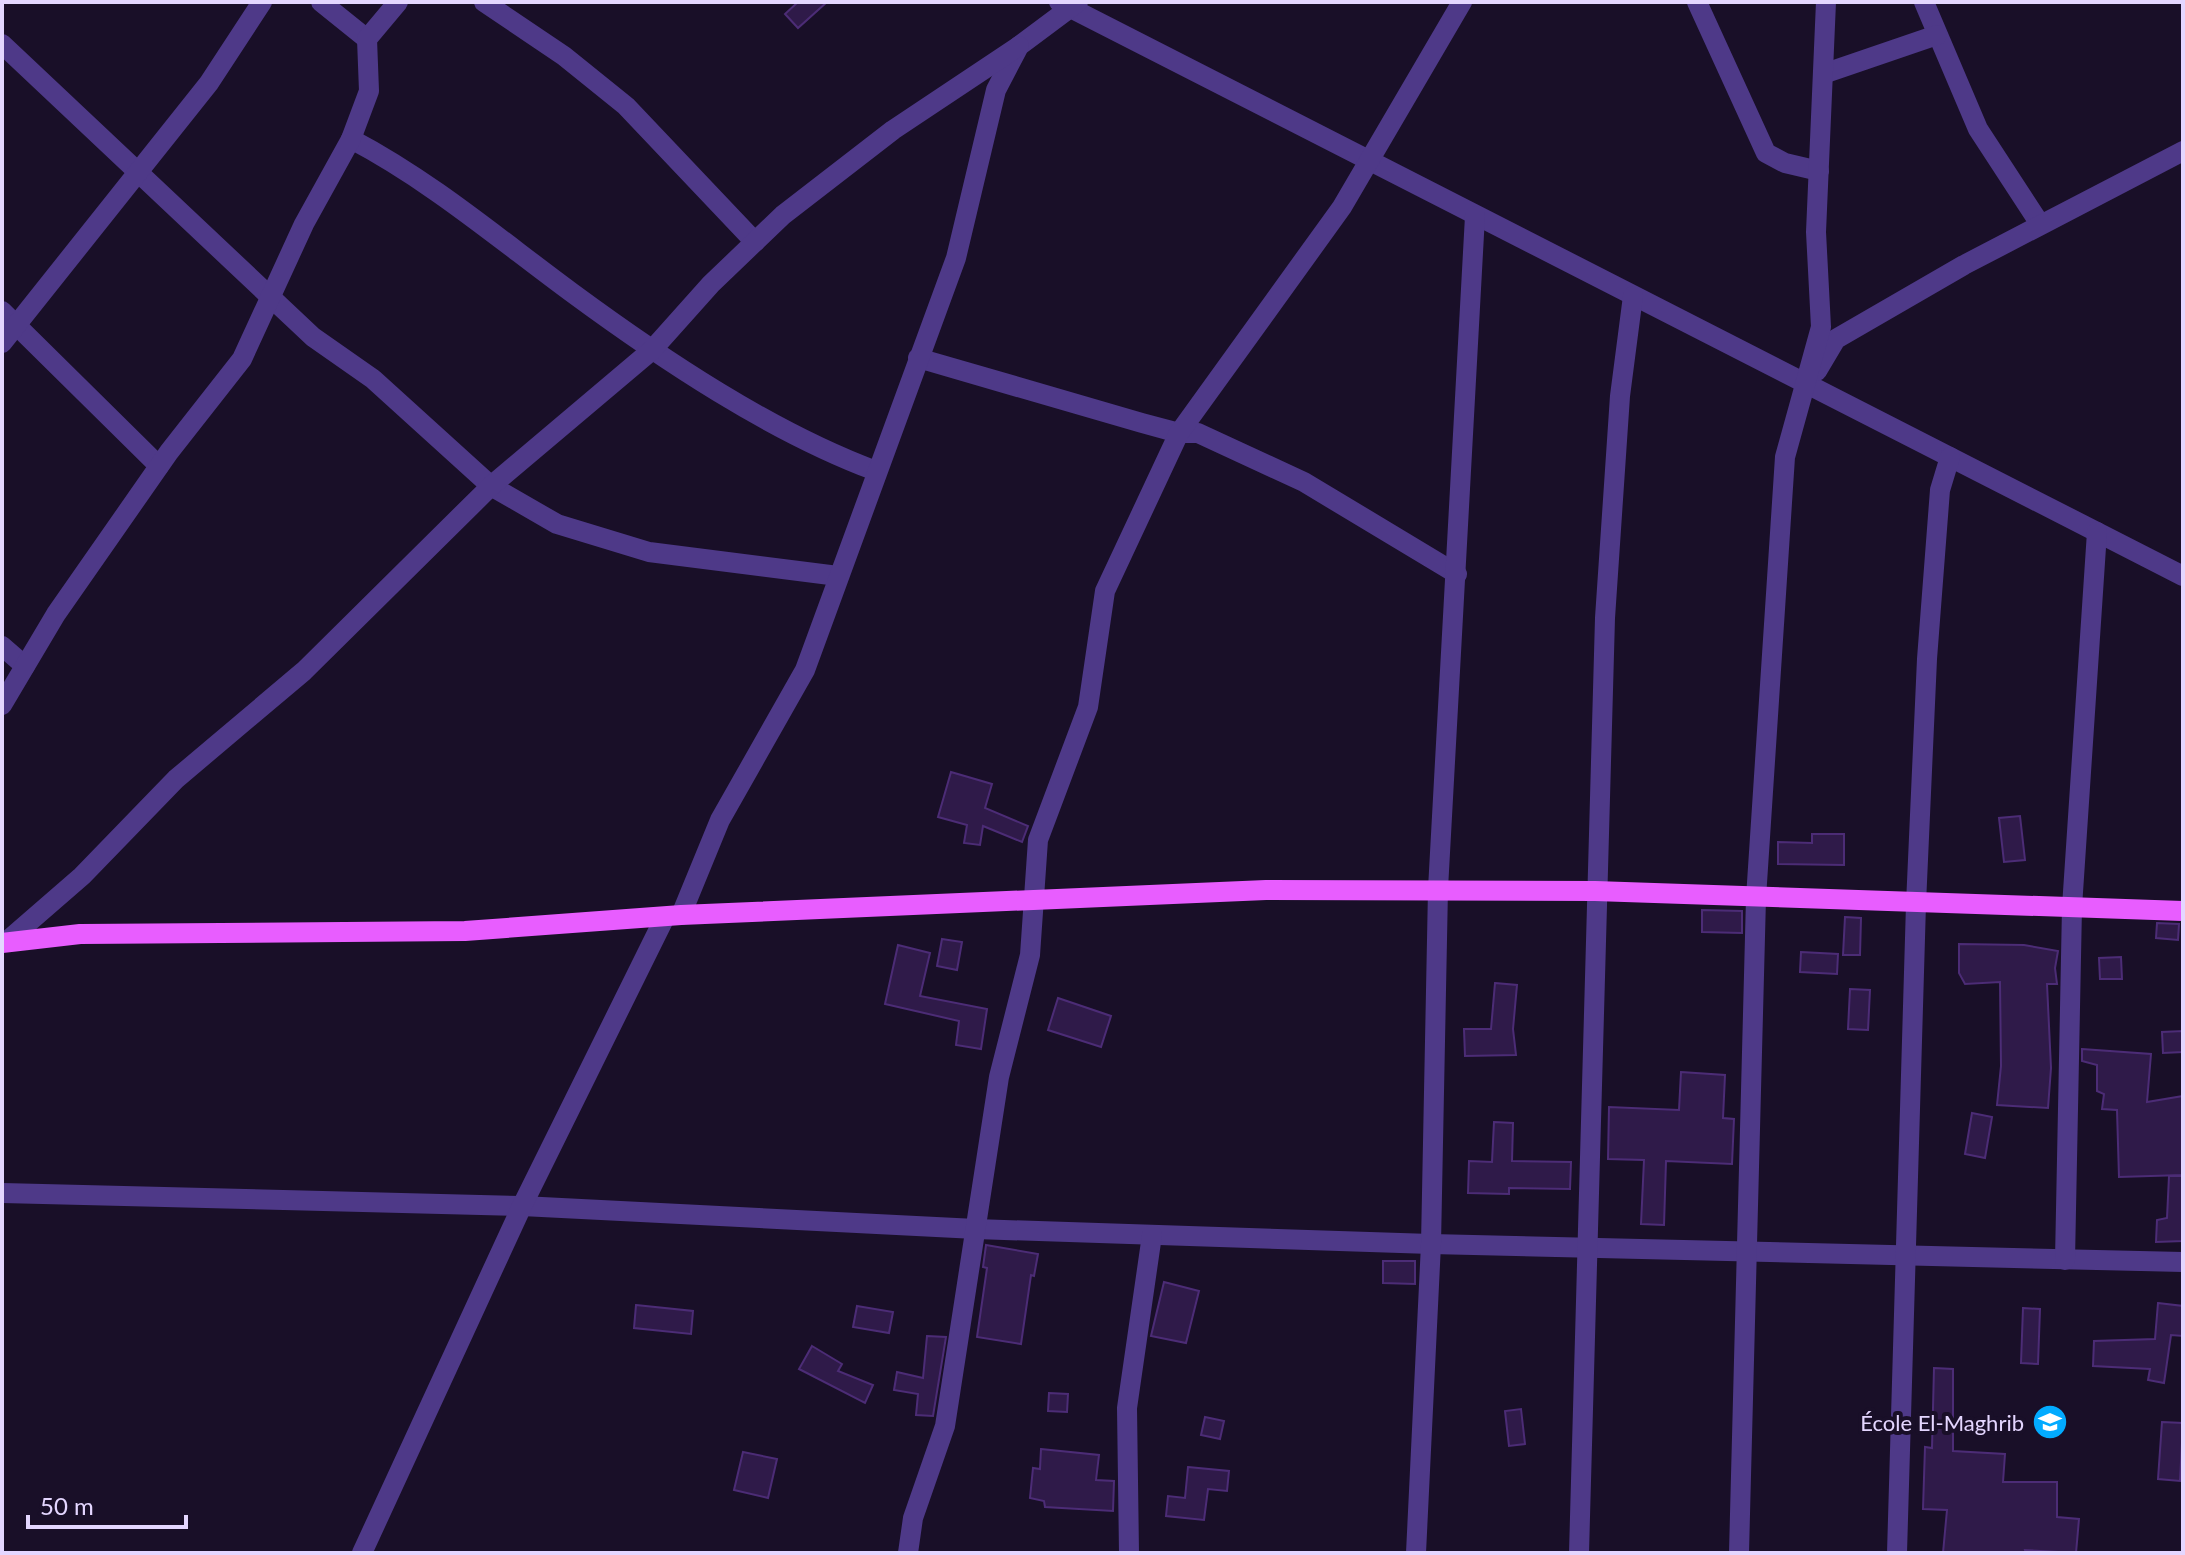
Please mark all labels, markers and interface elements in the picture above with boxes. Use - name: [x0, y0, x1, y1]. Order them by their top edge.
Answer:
- school or university icon: École El-Maghrib: [2031, 1403, 2069, 1441]
- place label: École El-Maghrib: [1860, 1409, 2024, 1436]
- scale bar: [28, 1479, 186, 1529]
- text: 50 m: [40, 1491, 94, 1520]

